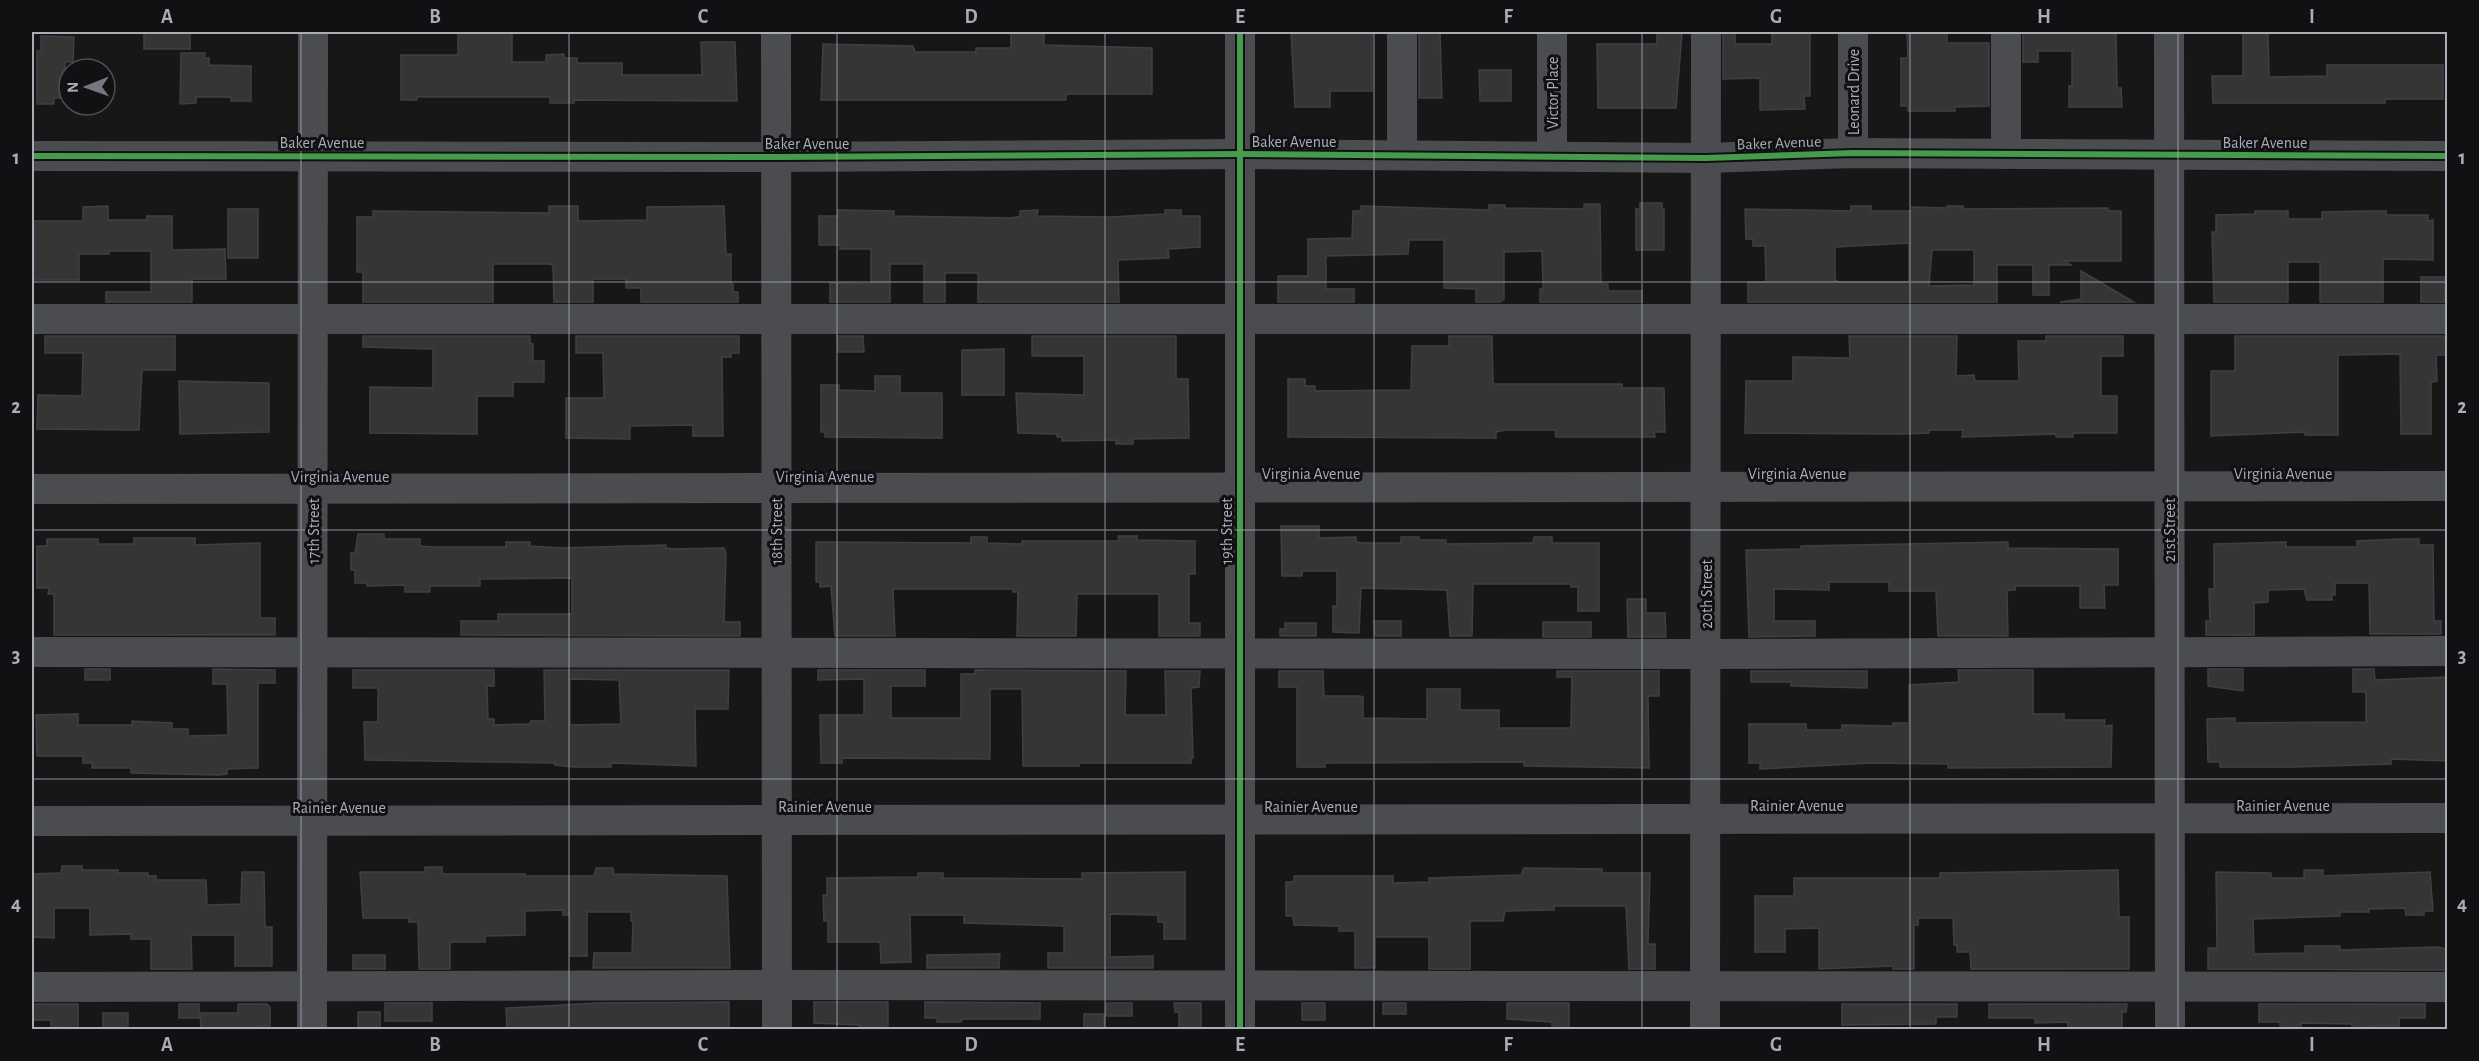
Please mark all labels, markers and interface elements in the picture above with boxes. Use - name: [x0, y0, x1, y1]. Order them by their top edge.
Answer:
- text: A: [161, 7, 173, 27]
- text: B: [429, 7, 441, 27]
- text: C: [698, 7, 709, 27]
- text: D: [964, 7, 978, 27]
- text: E: [1235, 7, 1245, 27]
- text: F: [1503, 7, 1513, 27]
- text: G: [1770, 7, 1782, 27]
- text: H: [2037, 7, 2051, 27]
- text: I: [2309, 7, 2315, 27]
- street label: Leonard Drive: [1846, 49, 1862, 135]
- north arrow: [57, 57, 117, 117]
- street label: Victor Place: [1545, 57, 1561, 129]
- text: N: [65, 82, 81, 93]
- street label: Baker Avenue: [1252, 134, 1336, 150]
- street label: Baker Avenue: [1736, 134, 1822, 152]
- street label: Baker Avenue: [280, 135, 364, 151]
- street label: Baker Avenue: [2223, 135, 2307, 151]
- street label: Baker Avenue: [765, 136, 849, 152]
- text: 1: [12, 148, 20, 168]
- text: 1: [2458, 148, 2466, 168]
- text: 2: [11, 397, 21, 417]
- text: 2: [2457, 397, 2467, 417]
- street label: Virginia Avenue: [1262, 466, 1360, 482]
- street label: Virginia Avenue: [1748, 466, 1846, 482]
- street label: Virginia Avenue: [2234, 466, 2332, 482]
- street label: Virginia Avenue: [291, 469, 389, 485]
- street label: Virginia Avenue: [776, 469, 874, 485]
- street label: 17th Street: [306, 498, 322, 564]
- street label: 18th Street: [769, 498, 785, 564]
- street label: 19th Street: [1219, 498, 1235, 564]
- street label: 21st Street: [2162, 498, 2178, 562]
- street label: 20th Street: [1699, 559, 1715, 629]
- text: 3: [12, 646, 20, 666]
- text: 3: [2458, 646, 2466, 666]
- street label: Rainier Avenue: [1750, 798, 1844, 814]
- street label: Rainier Avenue: [2236, 798, 2330, 814]
- street label: Rainier Avenue: [778, 799, 872, 815]
- street label: Rainier Avenue: [1264, 799, 1358, 815]
- street label: Rainier Avenue: [292, 800, 386, 816]
- text: 4: [11, 894, 21, 914]
- text: 4: [2457, 894, 2467, 914]
- text: A: [161, 1035, 173, 1055]
- text: B: [429, 1035, 441, 1055]
- text: C: [698, 1035, 709, 1055]
- text: D: [964, 1035, 978, 1055]
- text: E: [1235, 1035, 1245, 1055]
- text: F: [1503, 1035, 1513, 1055]
- text: G: [1770, 1035, 1782, 1055]
- text: H: [2037, 1035, 2051, 1055]
- text: I: [2309, 1035, 2315, 1055]

